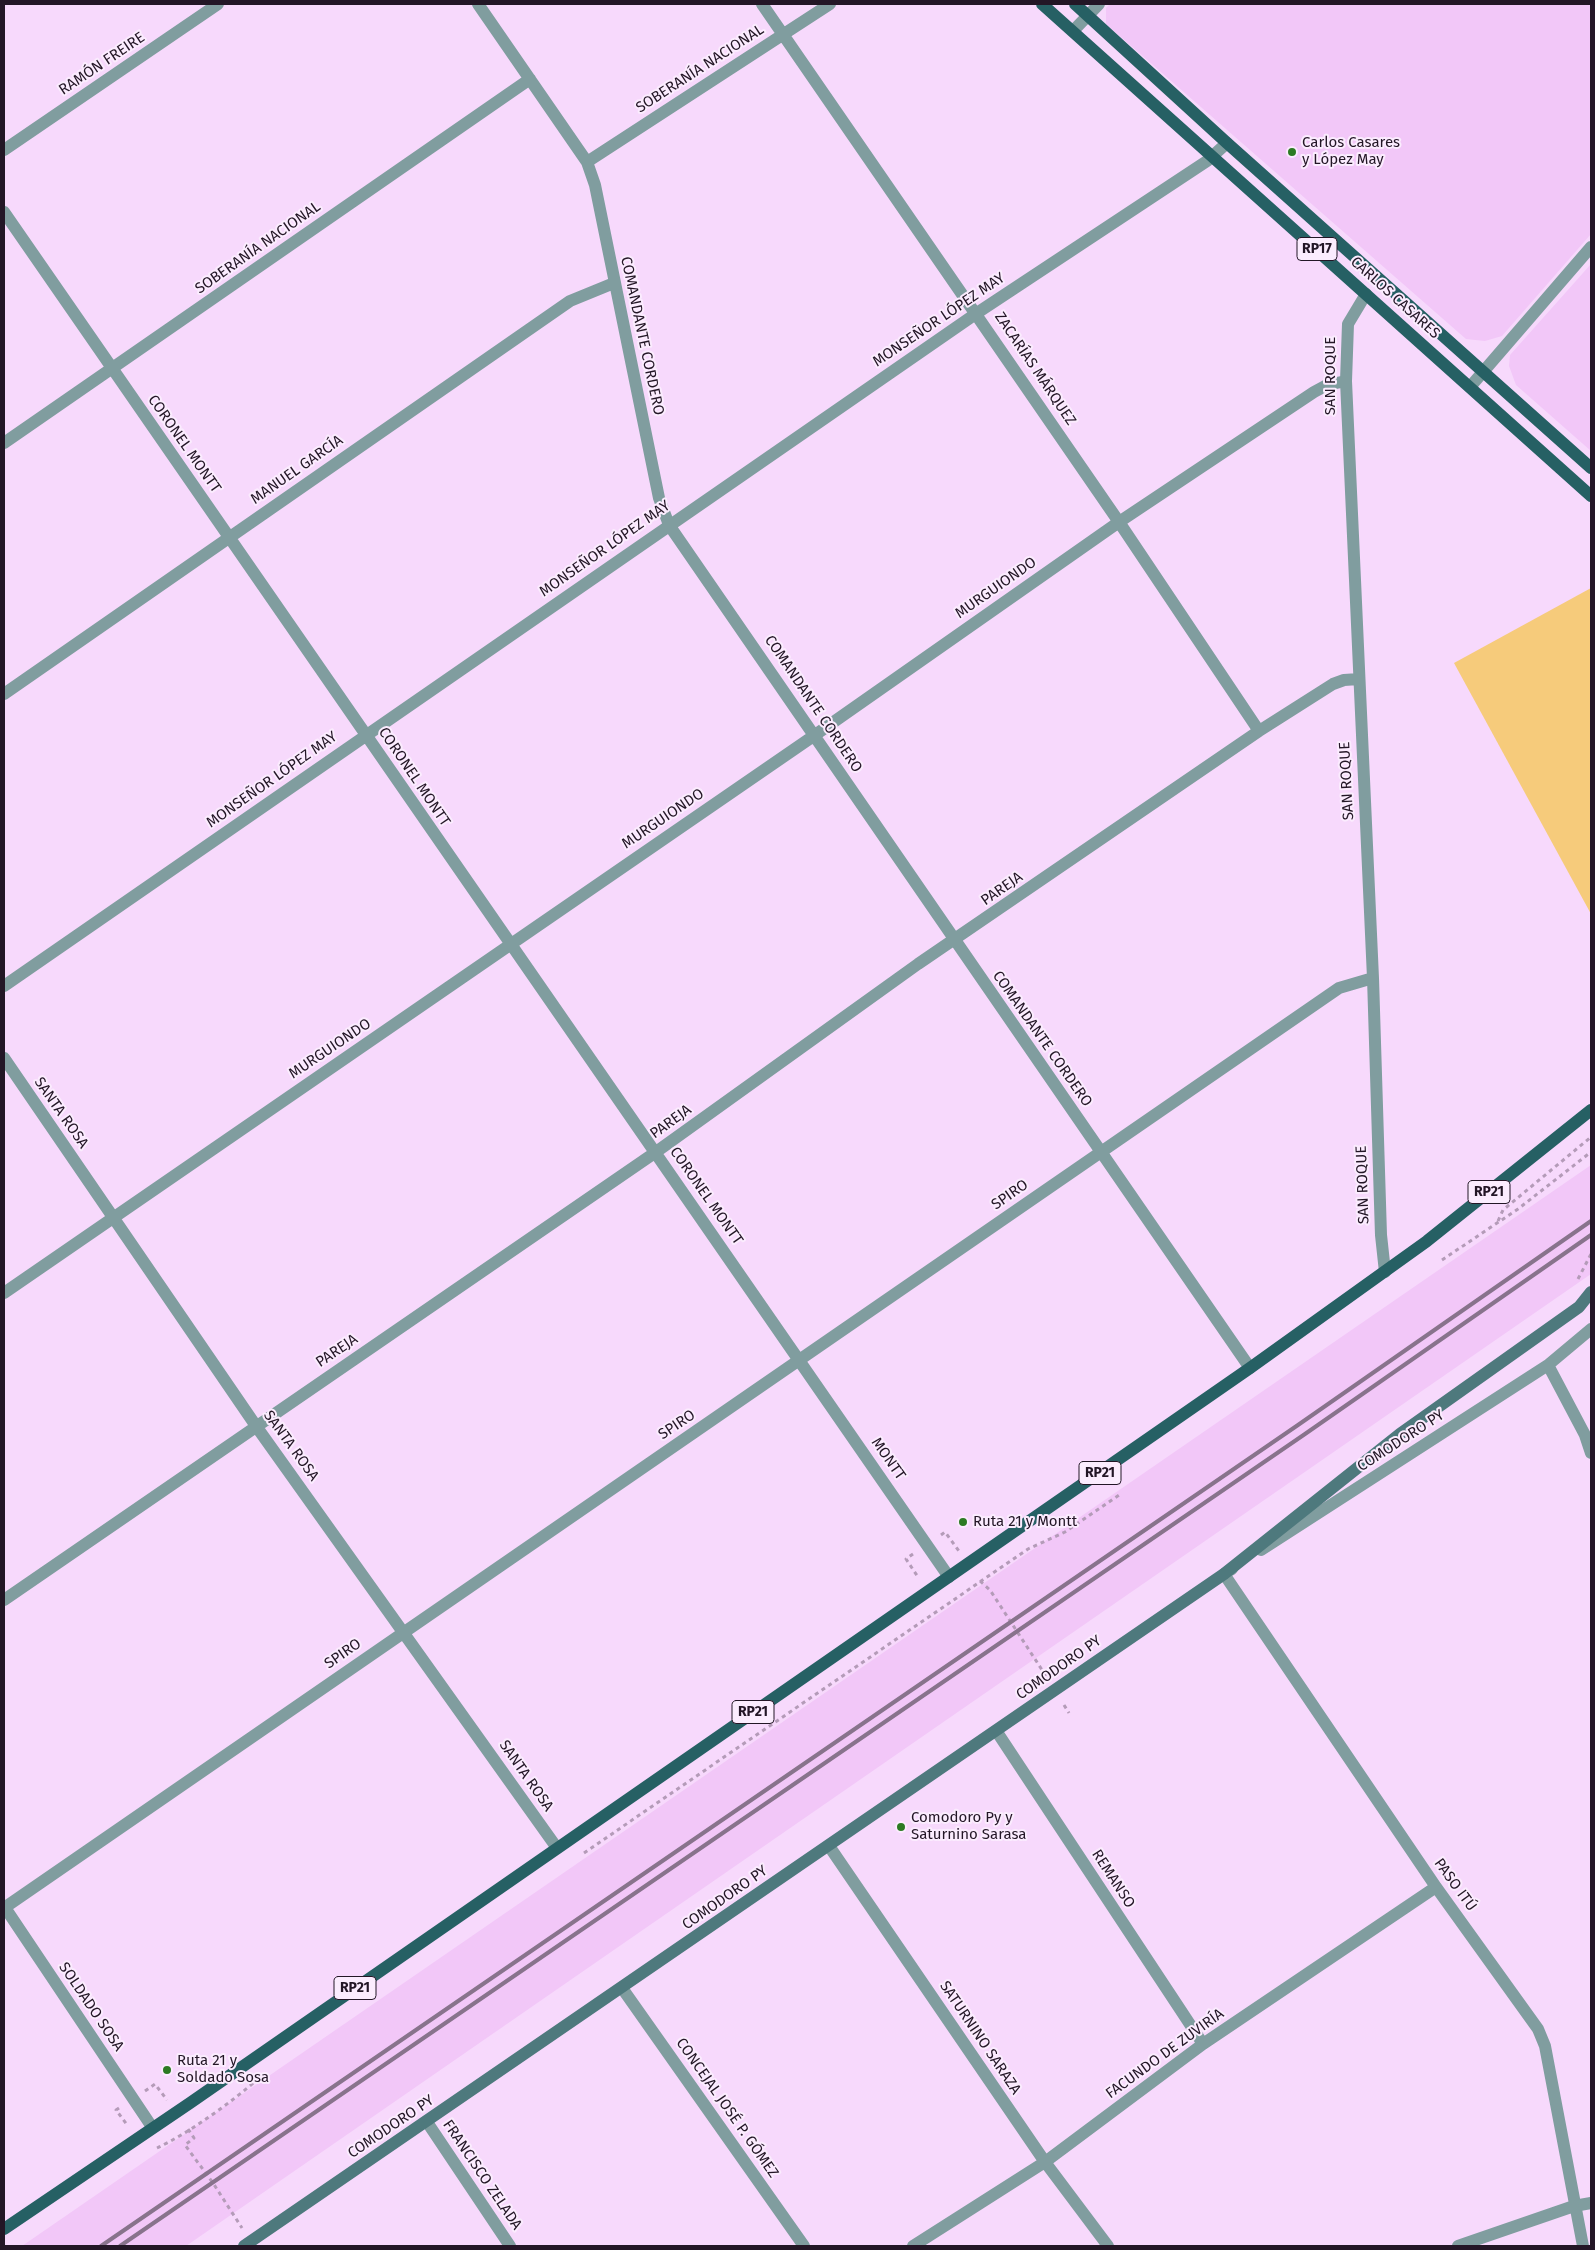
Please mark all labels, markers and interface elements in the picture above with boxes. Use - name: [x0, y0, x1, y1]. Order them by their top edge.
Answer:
- street label: SOBERANÍA NACIONAL: [633, 21, 767, 117]
- street label: RAMÓN FREIRE: [56, 29, 148, 99]
- place label: Carlos Casares y López May: [1302, 134, 1400, 169]
- marker: Carlos Casares y López May: [1286, 146, 1298, 158]
- street label: SOBERANÍA NACIONAL: [192, 198, 324, 298]
- road number: RP17: [1297, 238, 1337, 260]
- street label: CARLOS CASARES: [1347, 253, 1443, 343]
- street label: COMANDANTE CORDERO: [616, 255, 668, 417]
- street label: MONSEÑOR LÓPEZ MAY: [870, 269, 1008, 371]
- street label: ZACARÍAS MÁRQUEZ: [990, 309, 1080, 429]
- street label: SAN ROQUE: [1322, 337, 1340, 415]
- street label: CORONEL MONTT: [144, 392, 224, 496]
- street label: MANUEL GARCÍA: [247, 432, 347, 508]
- street label: MONSEÑOR LÓPEZ MAY: [536, 497, 674, 601]
- street label: MURGUIONDO: [952, 553, 1040, 623]
- street label: COMANDANTE CORDERO: [760, 632, 866, 776]
- street label: CORONEL MONTT: [374, 724, 454, 830]
- street label: MONSEÑOR LÓPEZ MAY: [203, 728, 341, 832]
- street label: SAN ROQUE: [1336, 741, 1358, 821]
- street label: MURGUIONDO: [619, 785, 707, 853]
- street label: PAREJA: [978, 868, 1026, 910]
- street label: COMANDANTE CORDERO: [988, 968, 1096, 1110]
- street label: MURGUIONDO: [286, 1015, 374, 1083]
- street label: SANTA ROSA: [30, 1074, 92, 1152]
- street label: PAREJA: [647, 1101, 695, 1143]
- street label: CORONEL MONTT: [666, 1144, 746, 1248]
- street label: SAN ROQUE: [1353, 1145, 1373, 1225]
- street label: SPIRO: [988, 1176, 1032, 1214]
- road number: RP21: [1468, 1180, 1510, 1204]
- street label: PAREJA: [313, 1331, 361, 1371]
- street label: SPIRO: [655, 1406, 699, 1444]
- street label: COMODORO PY: [1354, 1406, 1448, 1476]
- street label: SANTA ROSA: [259, 1407, 323, 1485]
- street label: MONTT: [867, 1434, 909, 1484]
- road number: RP21: [1079, 1462, 1121, 1485]
- place label: Ruta 21 y Montt: [973, 1513, 1077, 1531]
- marker: Ruta 21 y Montt: [957, 1516, 969, 1528]
- street label: COMODORO PY: [1013, 1632, 1105, 1704]
- street label: SPIRO: [321, 1635, 365, 1673]
- road number: RP21: [732, 1700, 774, 1724]
- street label: SANTA ROSA: [495, 1737, 557, 1815]
- place label: Comodoro Py y Saturnino Sarasa: [911, 1809, 1026, 1844]
- marker: Comodoro Py y Saturnino Sarasa: [895, 1821, 907, 1833]
- street label: REMANSO: [1087, 1846, 1139, 1912]
- street label: PASO ITÚ: [1430, 1855, 1480, 1915]
- street label: COMODORO PY: [679, 1862, 771, 1934]
- street label: SOLDADO SOSA: [55, 1959, 127, 2055]
- road number: RP21: [334, 1976, 376, 2000]
- street label: SATURNINO SARAZA: [935, 1978, 1025, 2098]
- street label: FACUNDO DE ZUVIRÍA: [1102, 2005, 1228, 2103]
- street label: CONCEJAL JOSÉ P. GÓMEZ: [672, 2035, 782, 2181]
- place label: Ruta 21 y Soldado Sosa: [177, 2052, 269, 2087]
- marker: Ruta 21 y Soldado Sosa: [161, 2064, 173, 2076]
- street label: COMODORO PY: [345, 2092, 437, 2162]
- street label: FRANCISCO ZELADA: [439, 2117, 525, 2233]

